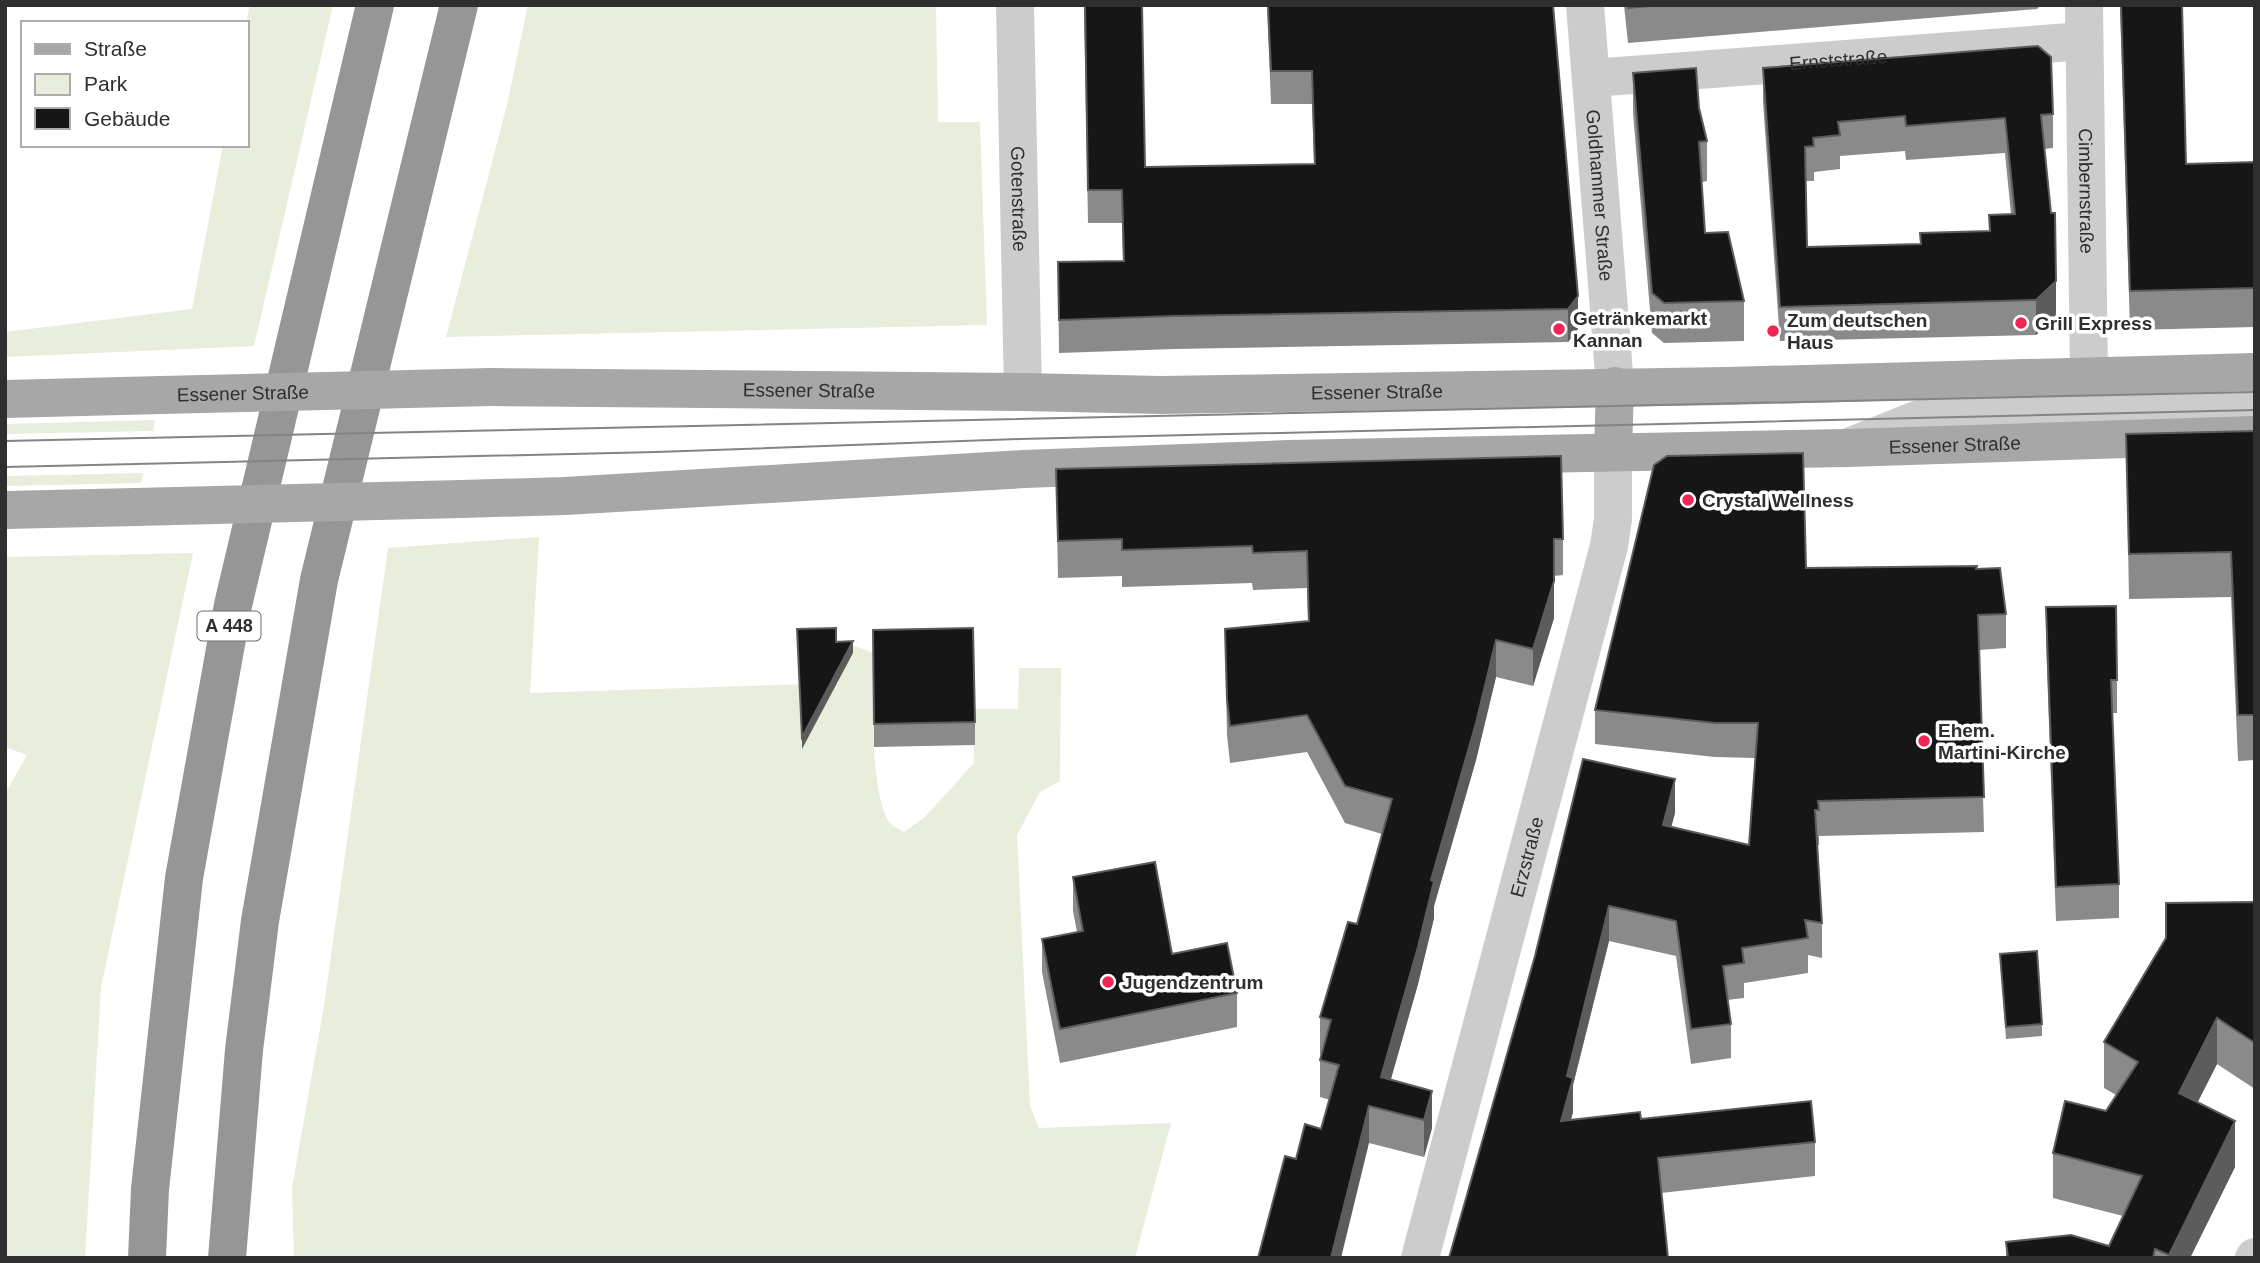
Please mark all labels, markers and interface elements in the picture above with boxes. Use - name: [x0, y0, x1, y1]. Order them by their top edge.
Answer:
- legend: [21, 21, 248, 147]
- text: Straße: [84, 37, 147, 60]
- street label: Ernststraße: [1789, 45, 1888, 74]
- text: Park: [84, 72, 128, 95]
- text: Gebäude: [84, 107, 170, 130]
- street label: Goldhammer Straße: [1583, 109, 1617, 282]
- street label: Cimbernstraße: [2075, 128, 2098, 254]
- street label: Gotenstraße: [1007, 146, 1031, 252]
- place label: Getränkemarkt Kannan: [1573, 308, 1708, 351]
- place label: Zum deutschen Haus: [1787, 310, 1927, 353]
- place label: Grill Express: [2035, 313, 2152, 334]
- marker: Grill Express: [2013, 315, 2029, 331]
- marker: Getränkemarkt Kannan: [1551, 321, 1567, 337]
- marker: Zum deutschen Haus: [1765, 323, 1781, 339]
- street label: Essener Straße: [743, 379, 875, 401]
- street label: Essener Straße: [1311, 380, 1443, 403]
- street label: Essener Straße: [177, 381, 309, 405]
- street label: Essener Straße: [1888, 432, 2021, 457]
- place label: Crystal Wellness: [1702, 490, 1854, 511]
- marker: Crystal Wellness: [1680, 492, 1696, 508]
- road number: A 448: [198, 612, 260, 640]
- place label: Ehem. Martini-Kirche: [1938, 720, 2066, 763]
- marker: Ehem. Martini-Kirche: [1916, 733, 1932, 749]
- street label: Erzstraße: [1506, 814, 1547, 899]
- place label: Jugendzentrum: [1122, 972, 1263, 993]
- marker: Jugendzentrum: [1100, 974, 1116, 990]

